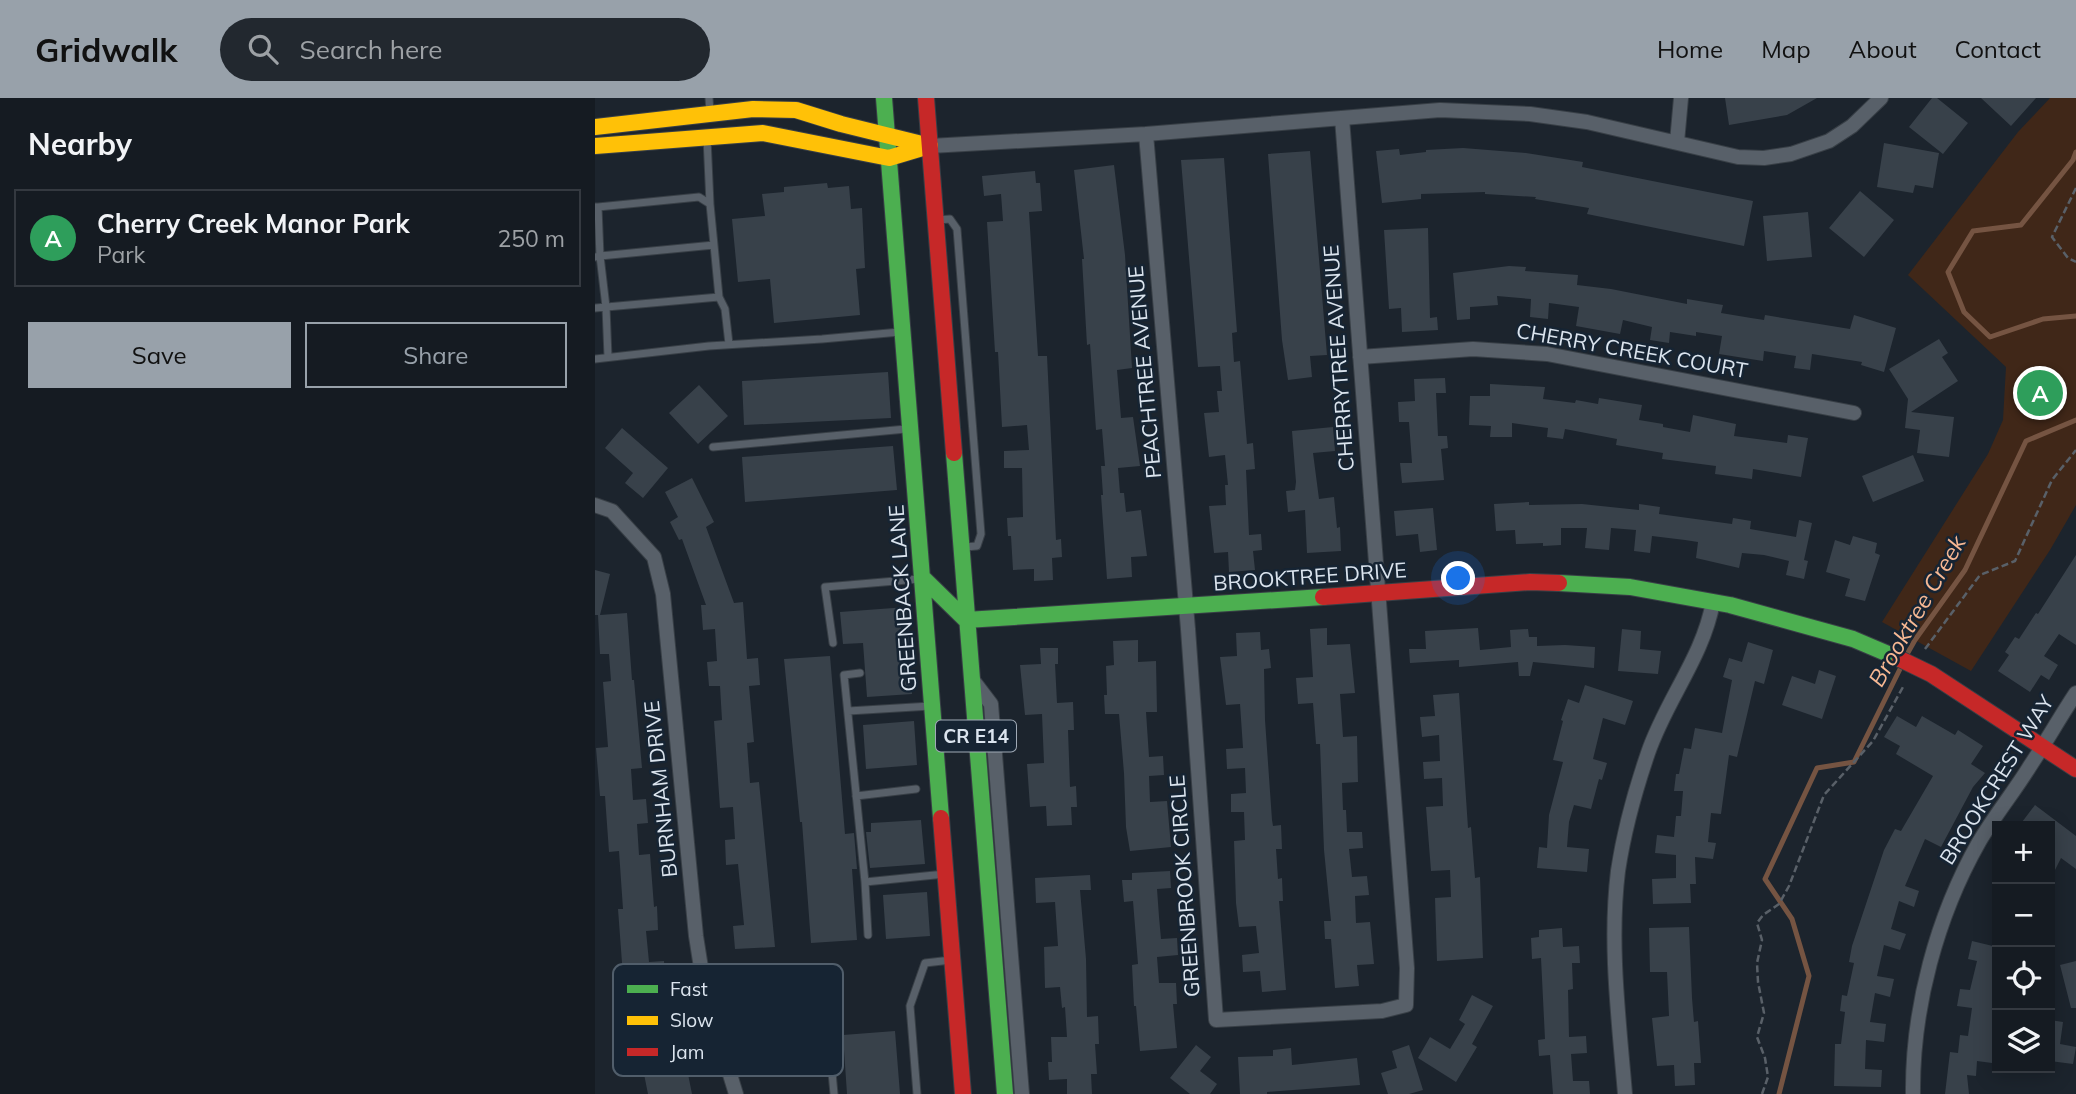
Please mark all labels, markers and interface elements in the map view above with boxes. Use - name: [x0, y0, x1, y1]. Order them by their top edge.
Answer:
- search box: [220, 18, 710, 81]
- text: Gridwalk: [35, 29, 178, 70]
- icon: search: [244, 30, 282, 68]
- text: Search here: [300, 33, 442, 66]
- text: Home: [1657, 34, 1723, 64]
- text: Map: [1761, 34, 1811, 64]
- text: About: [1849, 34, 1917, 64]
- text: Contact: [1955, 34, 2041, 64]
- text: Nearby: [28, 125, 132, 163]
- text: Cherry Creek Manor Park: [97, 207, 410, 240]
- text: A: [44, 224, 62, 253]
- text: 250 m: [497, 224, 565, 253]
- text: Park: [97, 240, 145, 269]
- street label: CHERRYTREE AVENUE: [1317, 244, 1359, 472]
- street label: PEACHTREE AVENUE: [1122, 265, 1166, 480]
- street label: CHERRY CREEK COURT: [1514, 317, 1750, 383]
- button: Save: [28, 322, 291, 388]
- button: Share: [305, 322, 567, 388]
- pin: A: [2017, 367, 2063, 419]
- street label: GREENBACK LANE: [883, 504, 922, 692]
- water label: Brooktree Creek: [1862, 529, 1972, 692]
- street label: BROOKTREE DRIVE: [1212, 556, 1408, 596]
- your location: [1441, 561, 1475, 595]
- street label: BROOKCREST WAY: [1934, 690, 2059, 869]
- street label: BURNHAM DRIVE: [638, 699, 682, 879]
- road number: CR E14: [936, 720, 1016, 751]
- street label: GREENBROOK CIRCLE: [1163, 774, 1205, 998]
- map controls: [1992, 821, 2055, 1073]
- button: +: [1992, 821, 2055, 884]
- button: −: [1992, 884, 2055, 947]
- button: locate: [1992, 947, 2055, 1010]
- legend: [613, 964, 843, 1076]
- text: Fast: [670, 977, 708, 1001]
- text: Slow: [670, 1008, 714, 1032]
- button: layers: [1992, 1010, 2055, 1073]
- text: Jam: [670, 1040, 704, 1064]

